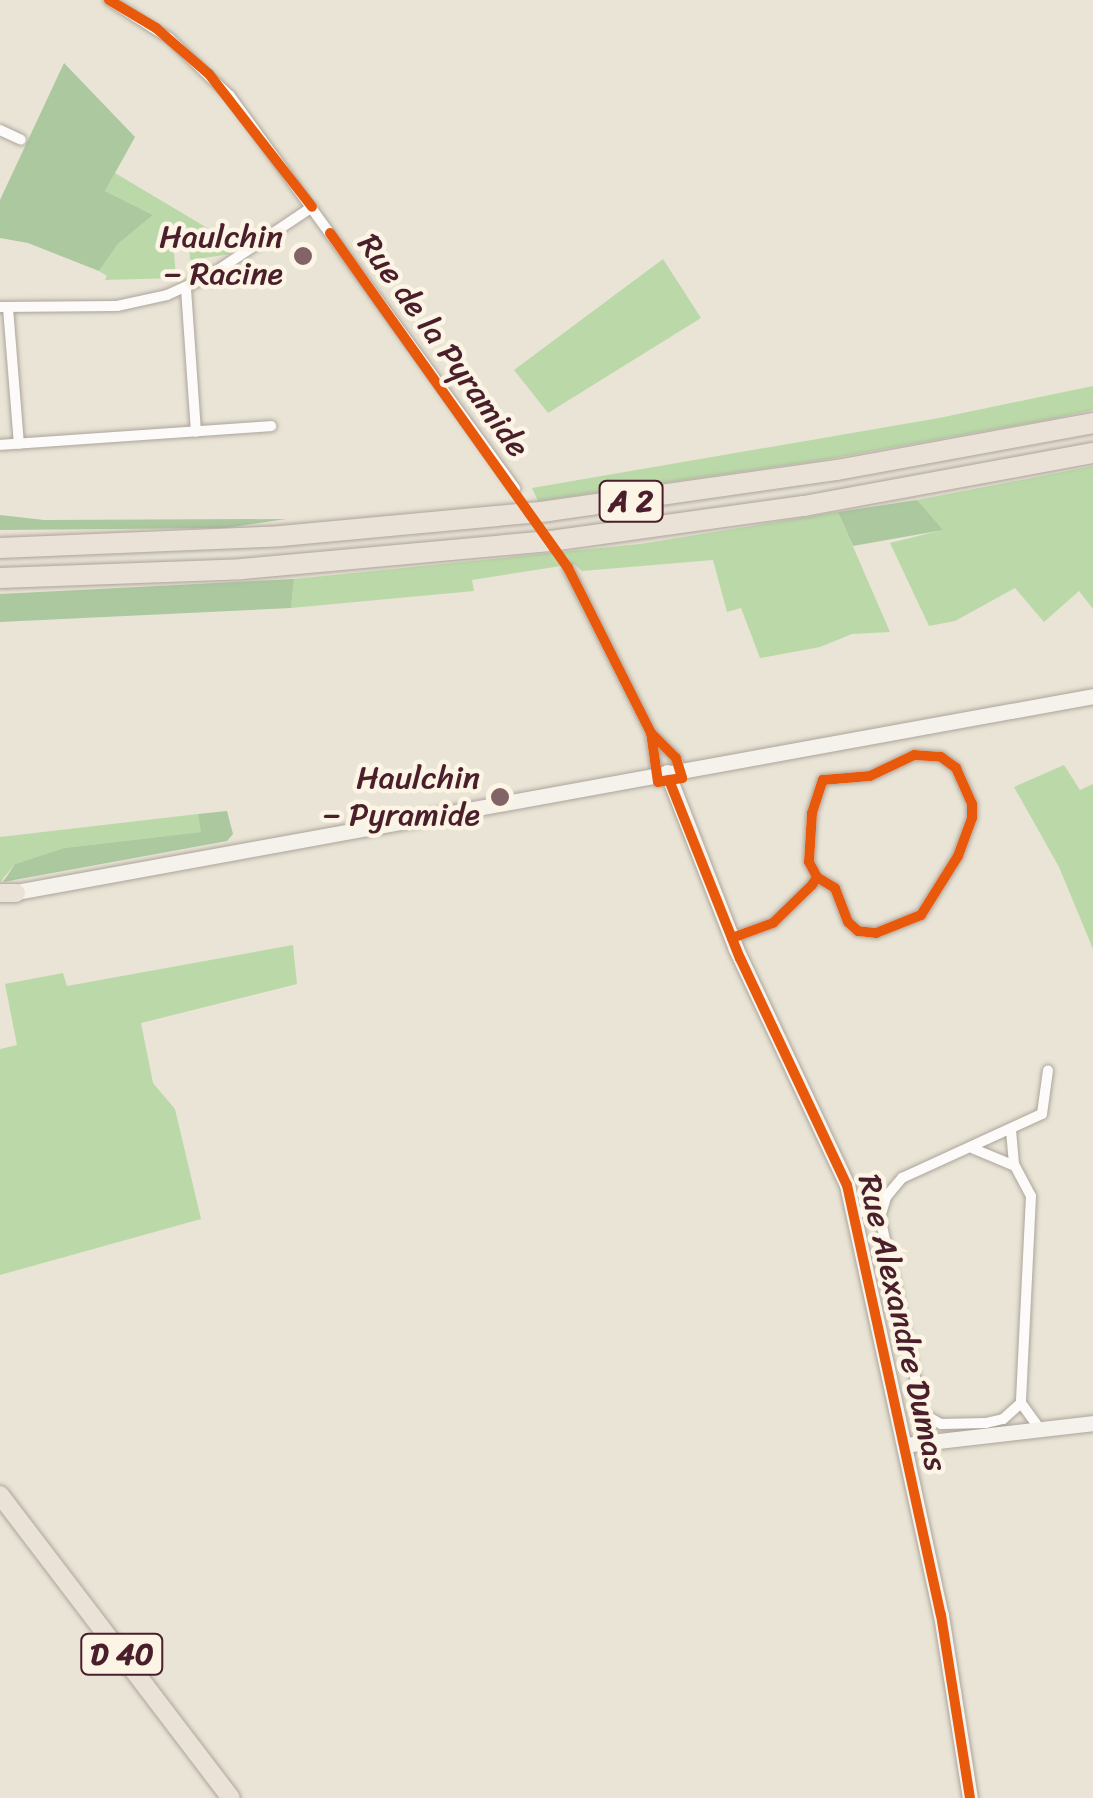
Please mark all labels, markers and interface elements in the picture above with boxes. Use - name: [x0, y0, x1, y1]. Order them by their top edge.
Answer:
- place label: Haulchin – Racine: [159, 219, 283, 294]
- street label: Rue de la Pyramide: [349, 227, 537, 465]
- marker: Haulchin – Racine: [292, 245, 314, 267]
- road number: A 2: [598, 476, 664, 526]
- place label: Haulchin – Pyramide: [323, 760, 480, 835]
- marker: Haulchin – Pyramide: [489, 786, 511, 808]
- street label: Rue Alexandre Dumas: [849, 1171, 955, 1475]
- road number: D 40: [80, 1629, 164, 1679]

